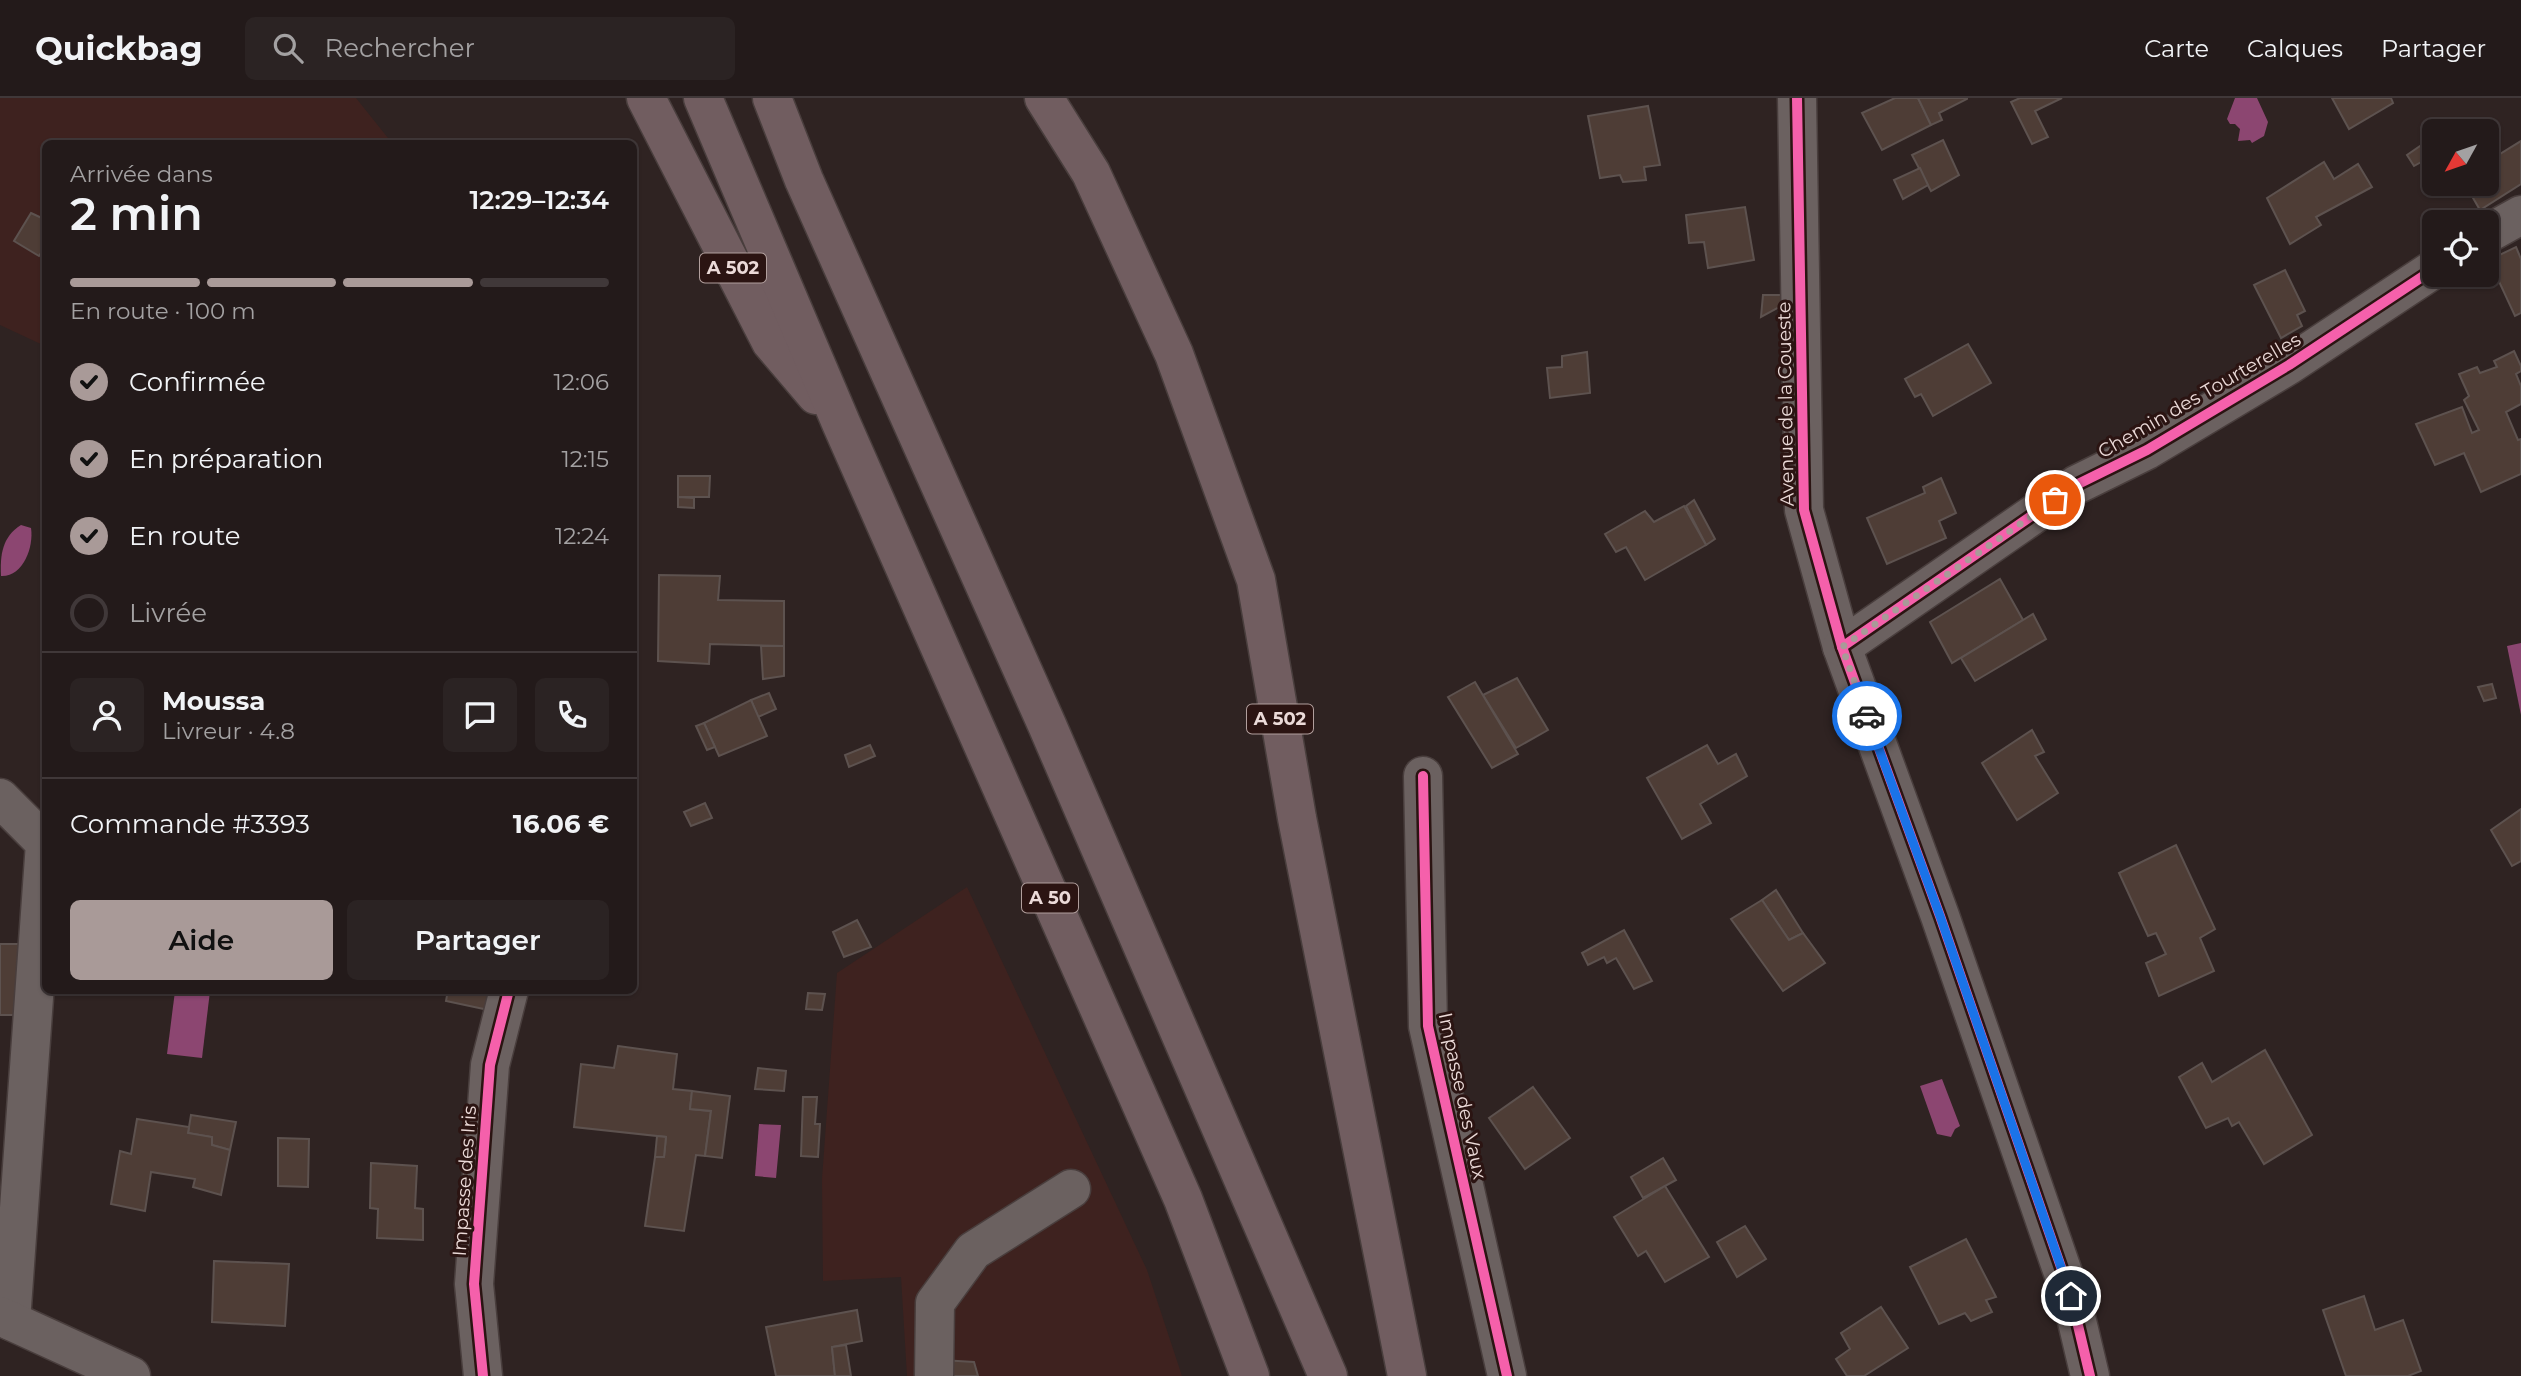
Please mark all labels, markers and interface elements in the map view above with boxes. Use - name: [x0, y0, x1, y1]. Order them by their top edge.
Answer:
- search box: [245, 17, 735, 80]
- text: Quickbag: [35, 28, 203, 68]
- icon: search: [269, 29, 307, 67]
- text: Rechercher: [325, 32, 475, 64]
- text: Carte: [2144, 34, 2209, 63]
- text: Calques: [2247, 34, 2343, 63]
- text: Partager: [2381, 34, 2486, 63]
- north arrow: [2422, 119, 2499, 196]
- map controls: [2422, 119, 2499, 287]
- text: Arrivée dans: [70, 160, 213, 188]
- text: 12:29–12:34: [469, 184, 609, 216]
- text: 2 min: [70, 185, 203, 242]
- button: locate: [2422, 210, 2499, 287]
- road number: A 502: [700, 253, 766, 282]
- text: En route · 100 m: [70, 297, 256, 325]
- street label: Avenue de la Coueste: [1772, 301, 1799, 506]
- street label: Chemin des Tourterelles: [2094, 328, 2305, 463]
- icon: check: [70, 363, 108, 401]
- text: Confirmée: [129, 366, 266, 398]
- text: 12:06: [554, 368, 609, 396]
- icon: check: [70, 440, 108, 478]
- text: En préparation: [129, 443, 323, 475]
- text: 12:15: [561, 445, 609, 473]
- pin: [2025, 470, 2085, 530]
- icon: bag: [2036, 481, 2074, 519]
- icon: check: [70, 517, 108, 555]
- text: En route: [129, 520, 240, 552]
- text: 12:24: [555, 522, 609, 550]
- text: Livrée: [129, 597, 207, 629]
- button: person: [70, 678, 144, 752]
- button: chat: [443, 678, 517, 752]
- button: phone: [535, 678, 609, 752]
- courier: [1832, 681, 1902, 751]
- text: Moussa: [162, 685, 265, 717]
- icon: car: [1848, 697, 1886, 735]
- road number: A 502: [1247, 704, 1313, 734]
- text: Livreur · 4.8: [162, 717, 295, 745]
- text: Commande #3393: [70, 808, 310, 840]
- text: 16.06 €: [513, 808, 609, 840]
- road number: A 50: [1022, 884, 1078, 912]
- button: Aide: [70, 900, 333, 980]
- button: Partager: [347, 900, 609, 980]
- street label: Impasse des Vaux: [1434, 1011, 1491, 1182]
- street label: Impasse des Iris: [448, 1105, 481, 1257]
- pin: [2041, 1266, 2101, 1326]
- icon: home: [2052, 1277, 2090, 1315]

